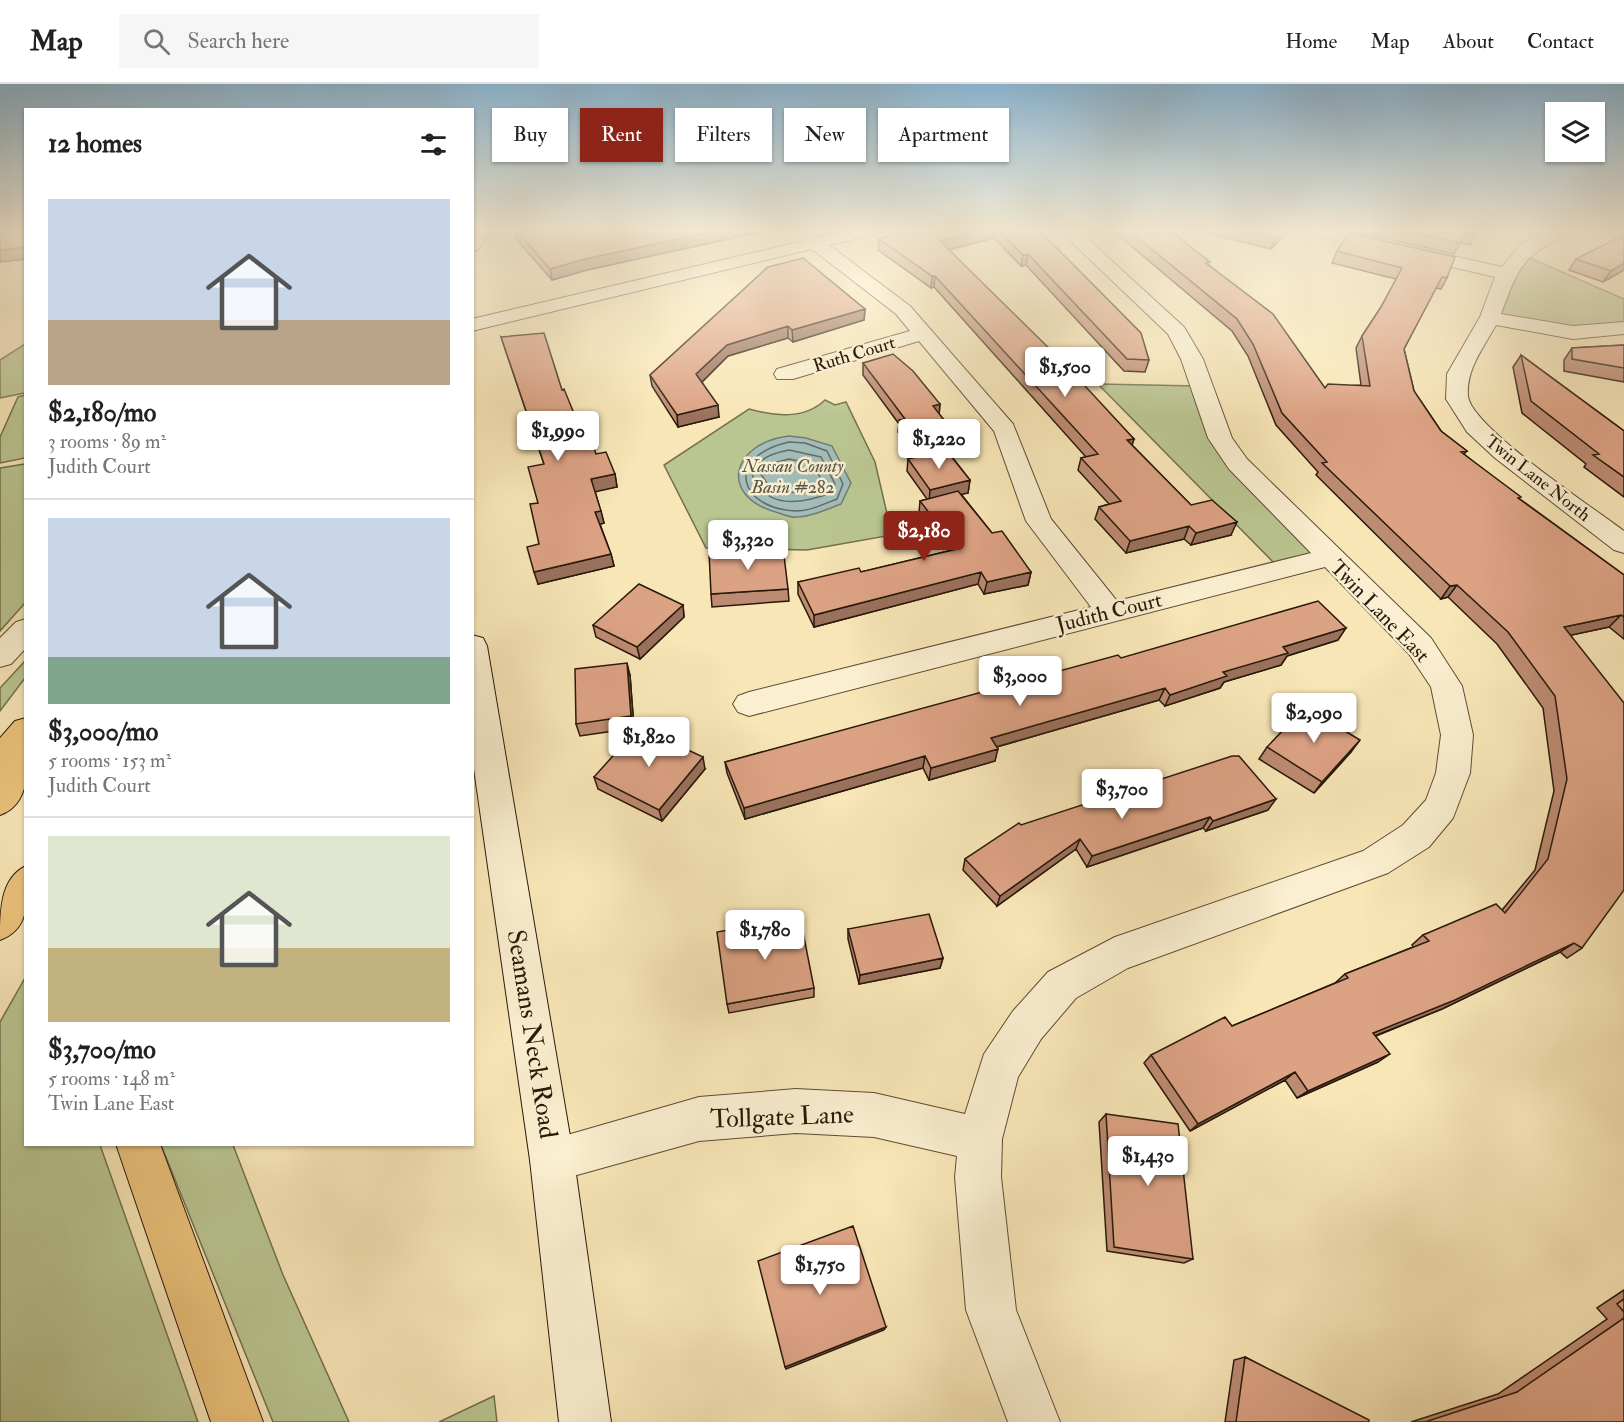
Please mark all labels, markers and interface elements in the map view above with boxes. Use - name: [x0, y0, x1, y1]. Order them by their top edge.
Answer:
- search box: [119, 14, 539, 68]
- text: Map: [30, 24, 83, 59]
- icon: search: [140, 25, 173, 58]
- text: Search here: [188, 27, 289, 55]
- text: Home: [1285, 28, 1337, 55]
- text: Map: [1370, 28, 1410, 55]
- text: About: [1443, 28, 1494, 55]
- text: Contact: [1527, 28, 1594, 55]
- map controls: [1545, 102, 1605, 162]
- button: layers: [1545, 102, 1605, 162]
- chip: Buy: [492, 108, 568, 162]
- chip: Rent: [580, 108, 663, 162]
- chip: Filters: [675, 108, 772, 162]
- chip: New: [784, 108, 866, 162]
- chip: Apartment: [878, 108, 1009, 162]
- text: 12 homes: [48, 128, 142, 160]
- icon: filters: [417, 128, 450, 161]
- icon: home: [195, 238, 303, 346]
- street label: Ruth Court: [810, 331, 898, 378]
- pin: $1,500: [1016, 347, 1114, 398]
- text: $1,500: [1039, 354, 1091, 379]
- text: $2,180/mo: [48, 397, 156, 429]
- pin: $1,990: [509, 411, 607, 462]
- text: $1,990: [531, 418, 585, 443]
- pin: $1,220: [890, 419, 988, 470]
- text: $1,220: [912, 426, 966, 451]
- text: 3 rooms · 89 m²: [48, 429, 166, 454]
- street label: Twin Lane North: [1480, 430, 1596, 527]
- text: Judith Court: [48, 454, 151, 479]
- water label: Nassau County Basin #282: [742, 455, 844, 499]
- pin: $2,180: [875, 511, 973, 562]
- text: $2,180: [898, 518, 951, 543]
- pin: $3,320: [699, 520, 797, 571]
- text: $3,320: [722, 527, 774, 552]
- street label: Twin Lane East: [1324, 554, 1436, 669]
- icon: home: [195, 557, 303, 665]
- street label: Judith Court: [1053, 586, 1165, 639]
- pin: $3,000: [971, 656, 1069, 707]
- text: $3,000: [993, 663, 1047, 688]
- pin: $2,090: [1265, 693, 1363, 744]
- text: $2,090: [1286, 700, 1342, 725]
- text: $3,000/mo: [48, 716, 158, 748]
- pin: $1,820: [600, 717, 698, 768]
- text: $1,820: [623, 724, 676, 749]
- text: 5 rooms · 153 m²: [48, 748, 171, 773]
- pin: $3,700: [1073, 769, 1171, 820]
- text: Judith Court: [48, 773, 151, 798]
- text: $3,700: [1096, 776, 1148, 801]
- icon: home: [195, 875, 303, 983]
- pin: $1,780: [716, 910, 814, 961]
- text: $1,780: [739, 917, 791, 942]
- street label: Seamans Neck Road: [500, 927, 564, 1141]
- text: $3,700/mo: [48, 1034, 156, 1066]
- text: 5 rooms · 148 m²: [48, 1066, 175, 1091]
- text: Twin Lane East: [48, 1091, 174, 1116]
- street label: Tollgate Lane: [710, 1098, 855, 1135]
- pin: $1,430: [1099, 1136, 1197, 1187]
- text: $1,430: [1122, 1143, 1174, 1168]
- pin: $1,750: [771, 1245, 869, 1296]
- text: $1,750: [795, 1252, 845, 1277]

